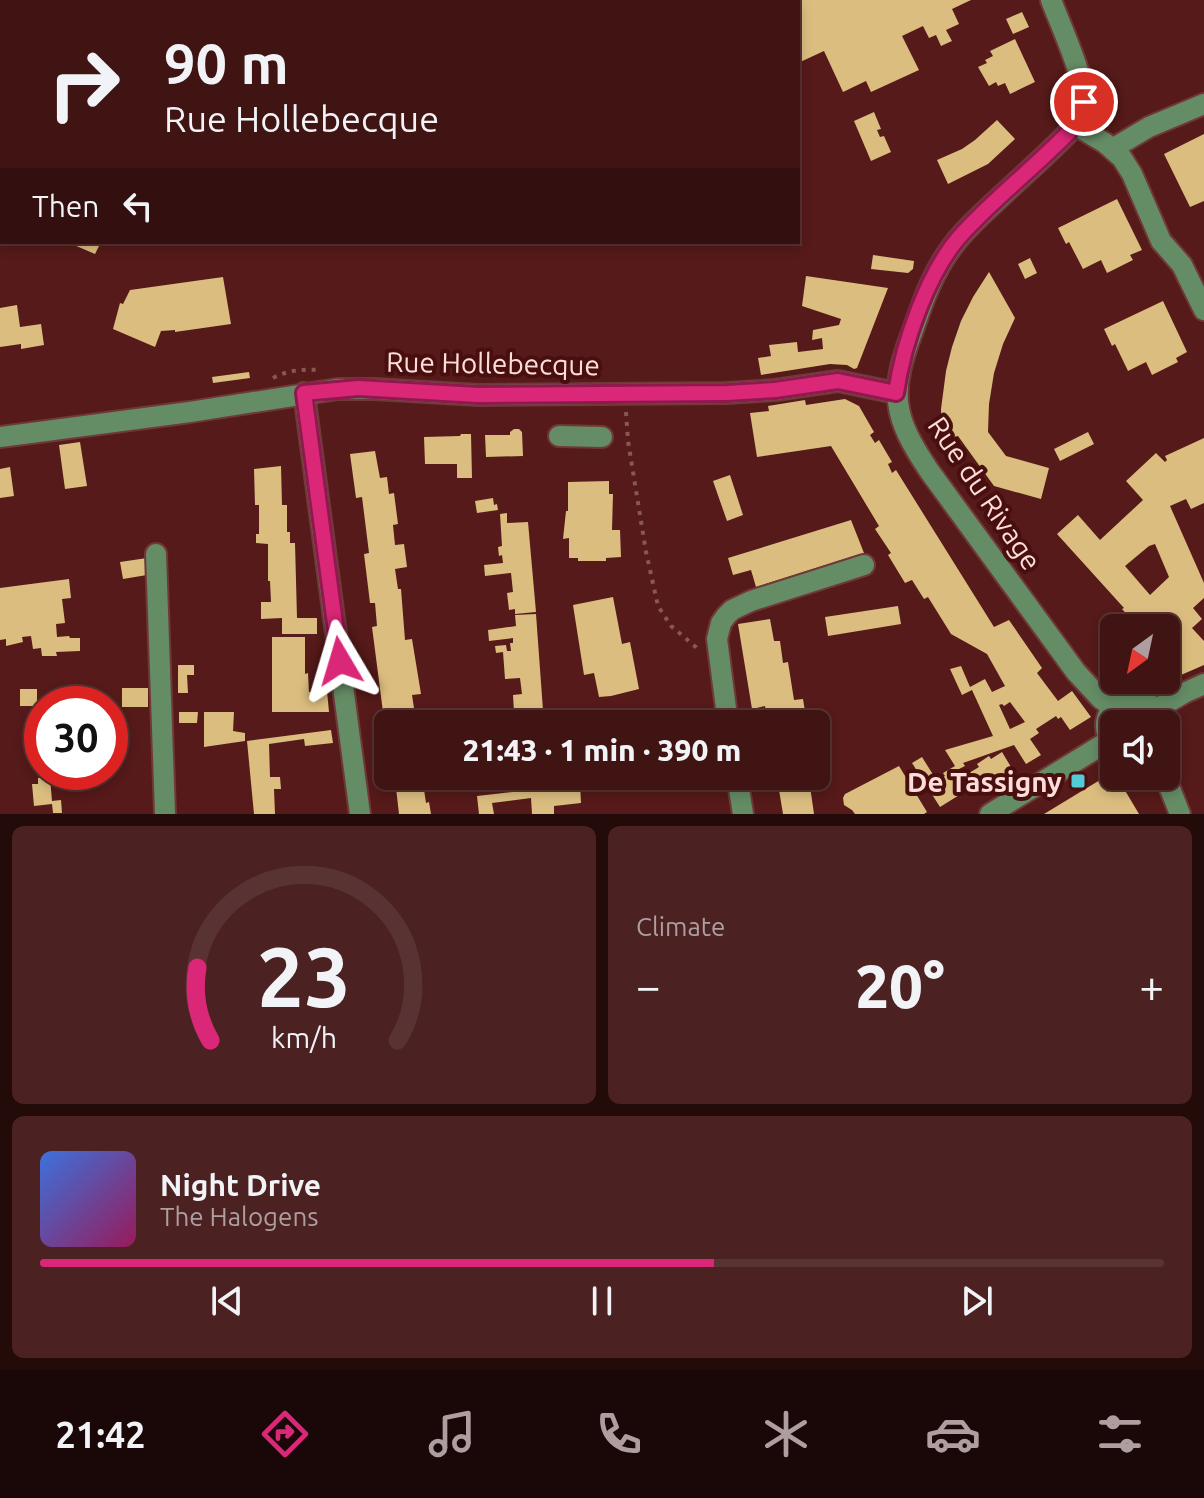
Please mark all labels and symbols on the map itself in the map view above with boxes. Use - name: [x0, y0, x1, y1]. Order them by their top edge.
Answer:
- pin: [1050, 68, 1118, 136]
- street label: Rue Hollebecque: [386, 346, 600, 380]
- street label: Rue du Rivage: [922, 411, 1048, 575]
- north arrow: [1100, 614, 1180, 694]
- position arrow: [298, 619, 382, 703]
- speed limit sign: 30: [24, 686, 128, 790]
- place label: De Tassigny: [907, 766, 1062, 797]
- marker: De Tassigny: [1069, 772, 1087, 790]

